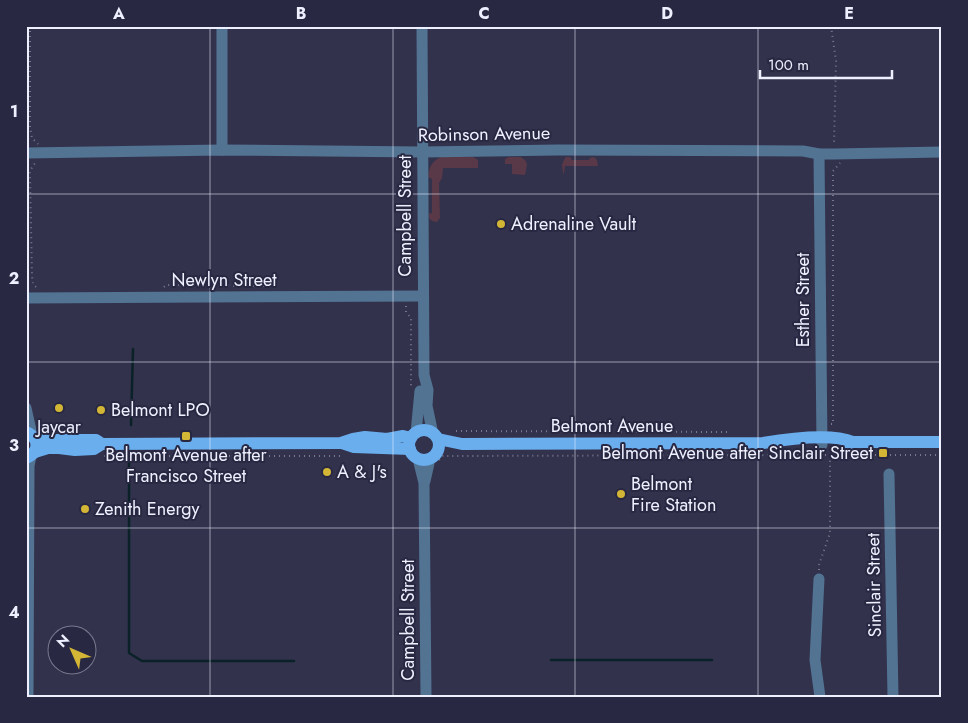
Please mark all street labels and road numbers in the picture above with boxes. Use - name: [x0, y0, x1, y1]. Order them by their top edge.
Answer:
- street label: Robinson Avenue: [418, 120, 550, 148]
- street label: Campbell Street: [392, 155, 418, 277]
- street label: Esther Street: [790, 252, 816, 347]
- street label: Newlyn Street: [171, 267, 277, 293]
- street label: Belmont Avenue: [551, 413, 673, 439]
- street label: Sinclair Street: [860, 532, 888, 638]
- street label: Campbell Street: [395, 559, 421, 681]

